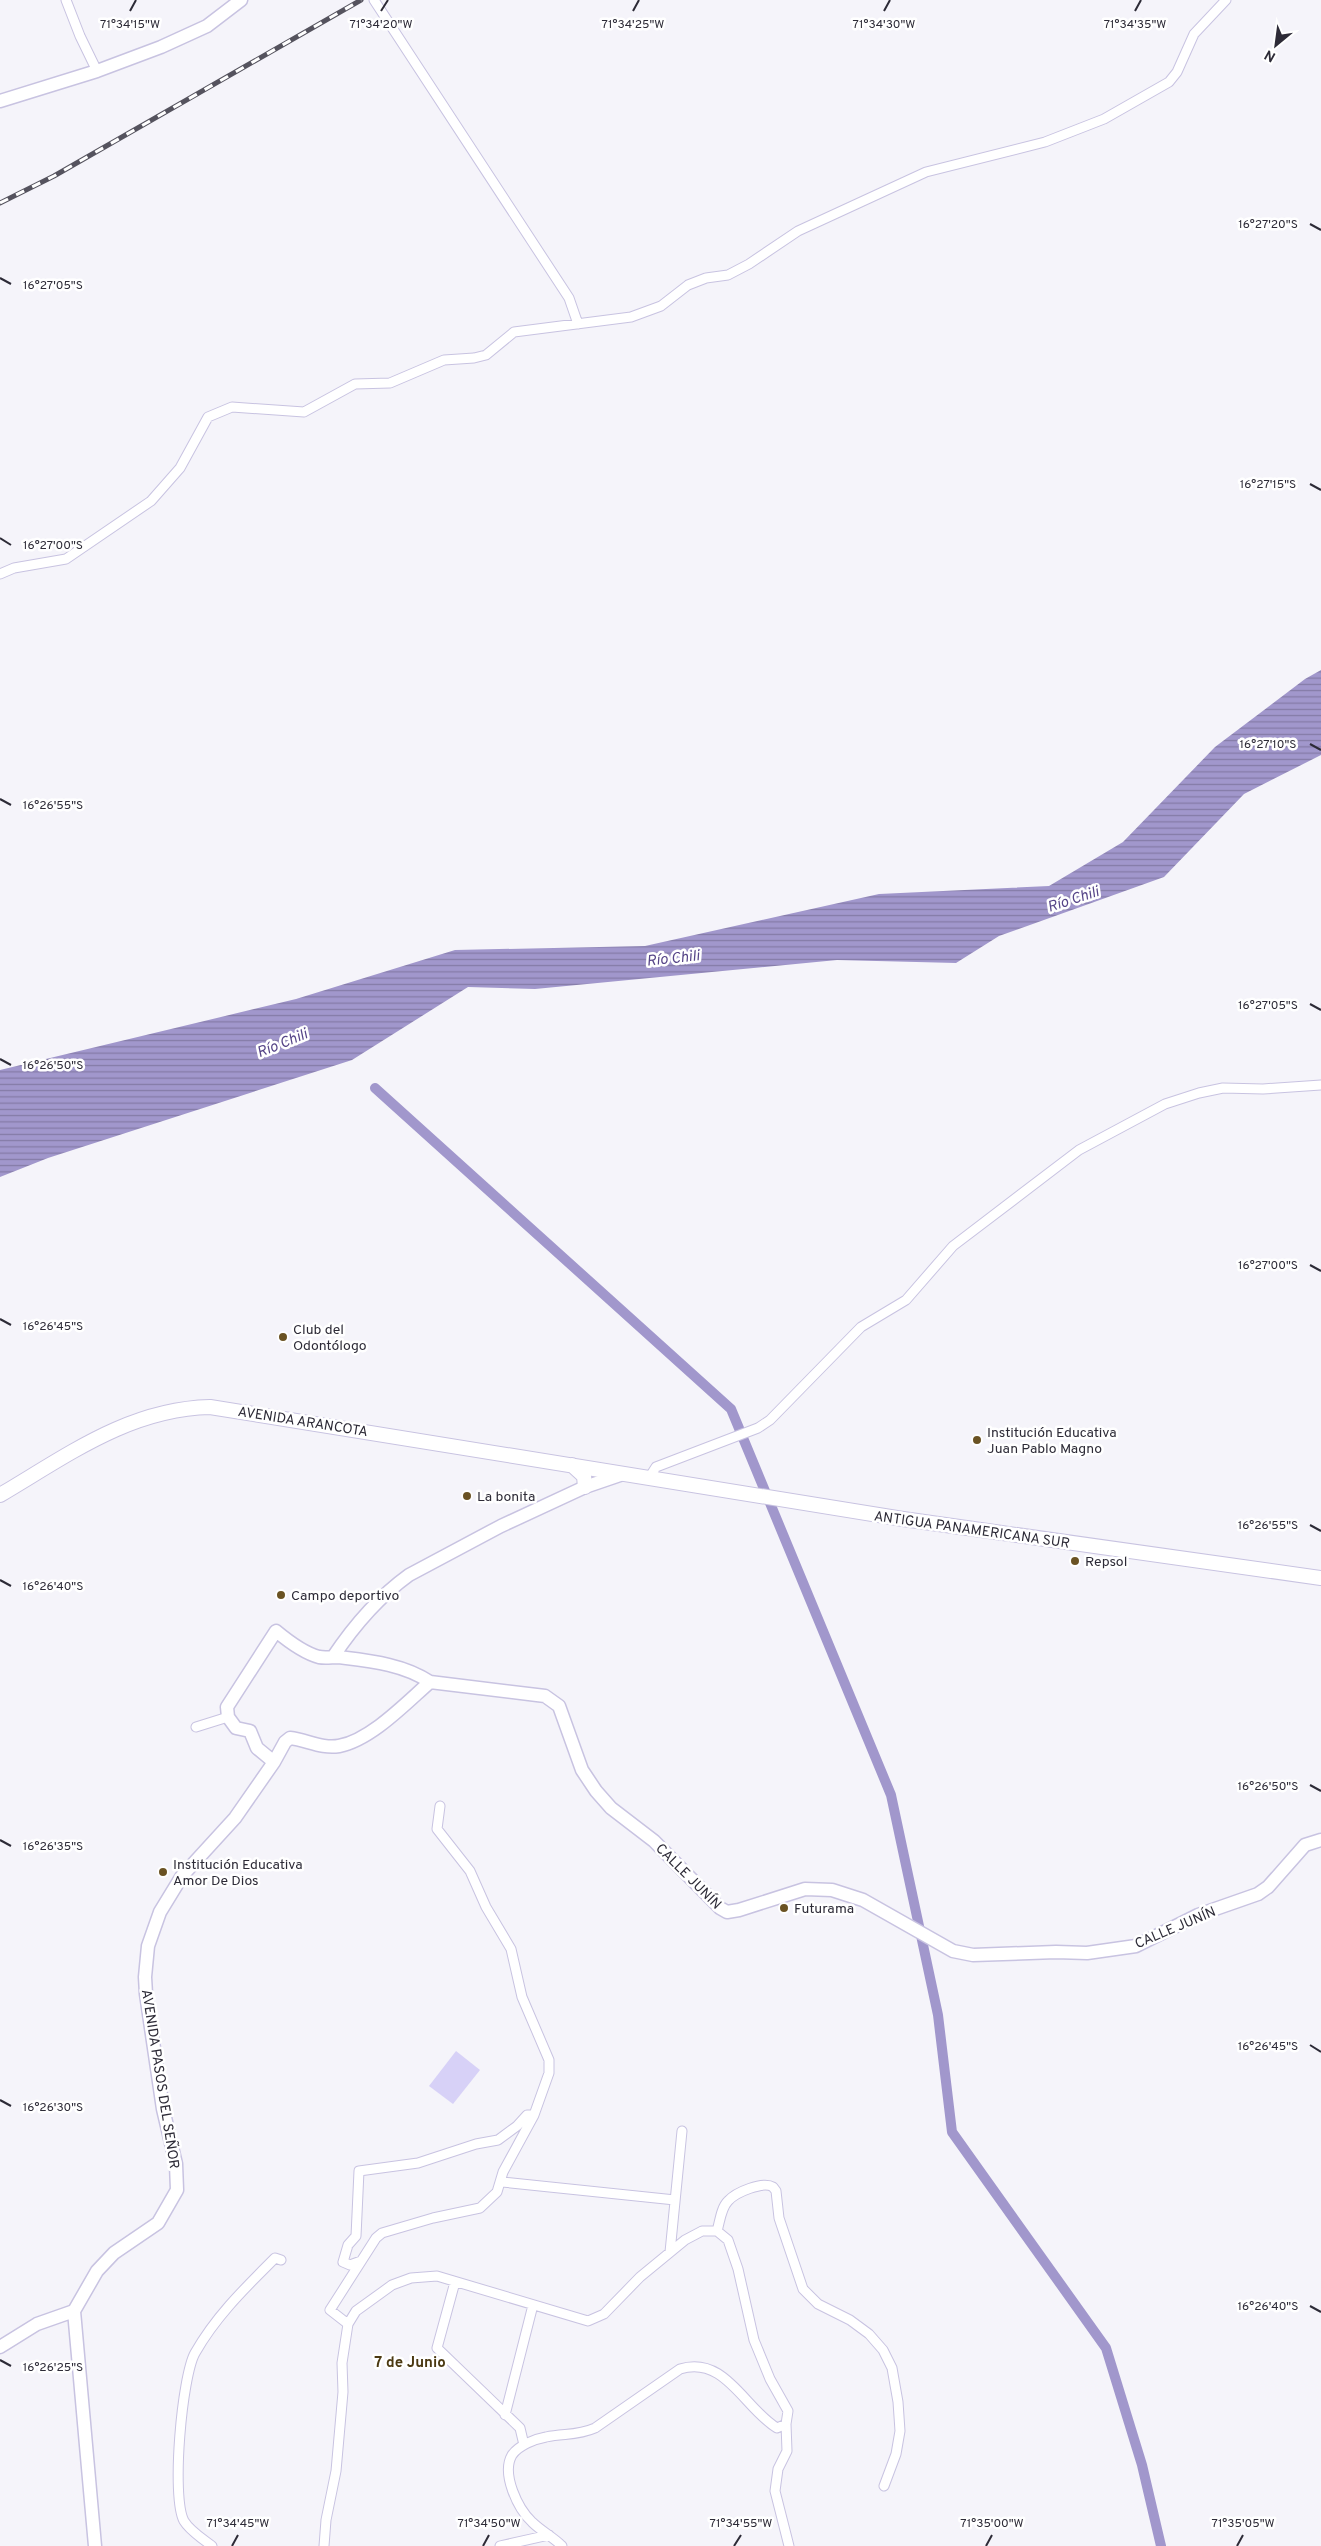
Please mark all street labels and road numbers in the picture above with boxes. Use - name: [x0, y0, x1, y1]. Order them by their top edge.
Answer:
- street label: AVENIDA ARANCOTA: [236, 1404, 369, 1441]
- street label: ANTIGUA PANAMERICANA SUR: [873, 1508, 1071, 1553]
- street label: CALLE JUNÍN: [651, 1840, 725, 1914]
- street label: CALLE JUNÍN: [1132, 1903, 1219, 1953]
- street label: AVENIDA PASOS DEL SEÑOR: [137, 1988, 182, 2170]

